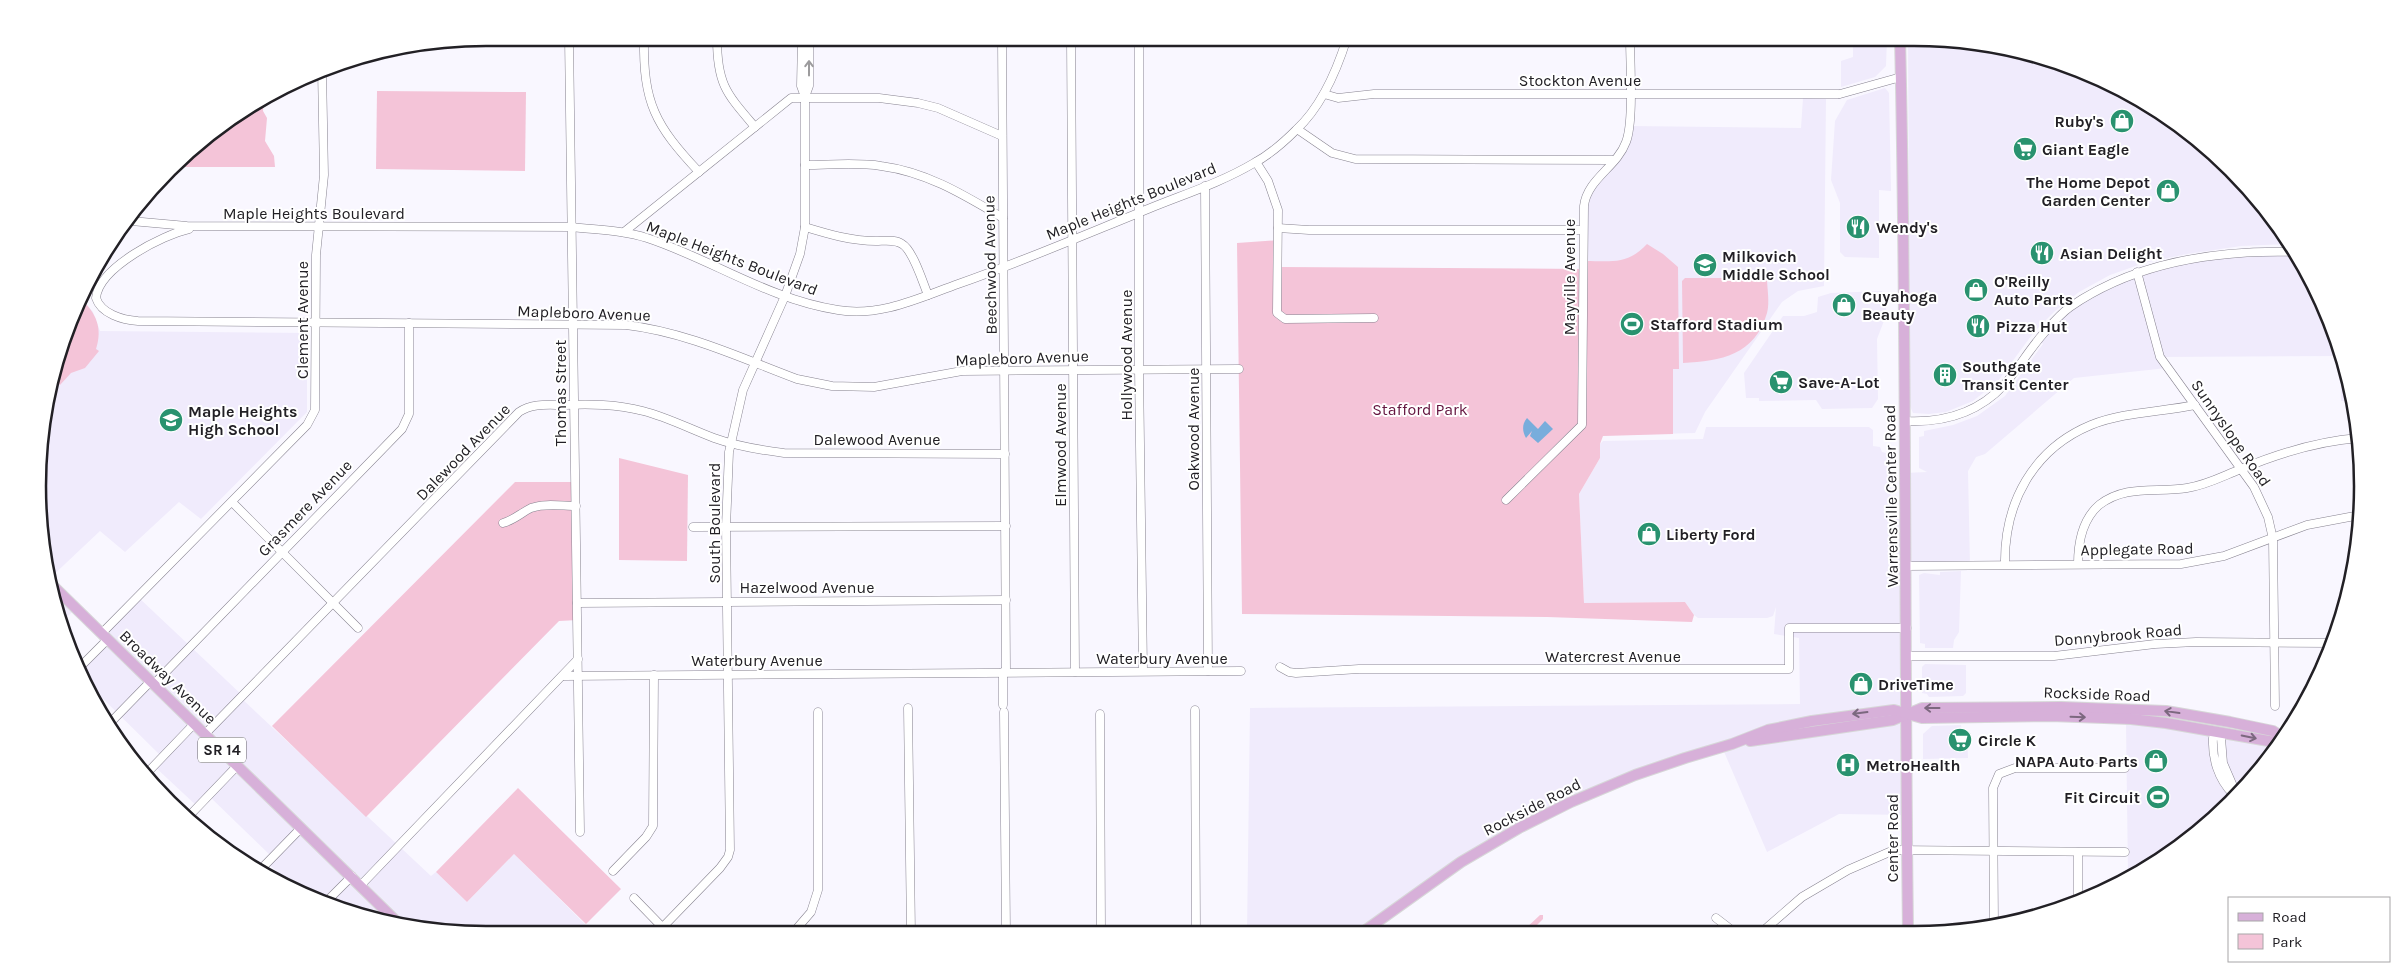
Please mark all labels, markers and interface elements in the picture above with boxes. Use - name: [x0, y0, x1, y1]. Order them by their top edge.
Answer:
- one-way arrow: [804, 60, 814, 76]
- street label: Stockton Avenue: [1519, 71, 1641, 90]
- shop icon: Ruby's: [2109, 108, 2135, 134]
- place label: Ruby's: [2054, 112, 2104, 131]
- supermarket icon: Giant Eagle: [2012, 136, 2038, 162]
- place label: Giant Eagle: [2042, 140, 2129, 159]
- street label: Maple Heights Boulevard: [1043, 158, 1219, 244]
- place label: The Home Depot Garden Center: [2026, 173, 2151, 210]
- shop icon: The Home Depot Garden Center: [2155, 178, 2181, 204]
- street label: Beechwood Avenue: [979, 195, 1001, 335]
- street label: Maple Heights Boulevard: [223, 204, 405, 223]
- restaurant icon: Wendy's: [1845, 214, 1871, 240]
- street label: Maple Heights Boulevard: [644, 217, 820, 299]
- place label: Wendy's: [1876, 218, 1938, 237]
- street label: Mayville Avenue: [1560, 219, 1579, 335]
- restaurant icon: Asian Delight: [2029, 240, 2055, 266]
- place label: Asian Delight: [2060, 244, 2162, 263]
- place label: Milkovich Middle School: [1722, 247, 1830, 284]
- school or university icon: Milkovich Middle School: [1692, 252, 1718, 278]
- street label: Clement Avenue: [293, 261, 312, 379]
- place label: O'Reilly Auto Parts: [1994, 272, 2073, 309]
- shop icon: O'Reilly Auto Parts: [1963, 277, 1989, 303]
- place label: Cuyahoga Beauty: [1862, 287, 1937, 324]
- street label: Hollywood Avenue: [1117, 290, 1136, 420]
- shop icon: Cuyahoga Beauty: [1831, 292, 1857, 318]
- street label: Mapleboro Avenue: [517, 301, 651, 325]
- sports icon: Stafford Stadium: [1619, 311, 1645, 337]
- restaurant icon: Pizza Hut: [1965, 313, 1991, 339]
- place label: Stafford Stadium: [1650, 315, 1783, 334]
- place label: Pizza Hut: [1996, 317, 2067, 336]
- street label: Thomas Street: [551, 340, 570, 446]
- street label: Mapleboro Avenue: [955, 346, 1089, 370]
- place label: Southgate Transit Center: [1962, 357, 2069, 394]
- building icon: Southgate Transit Center: [1932, 362, 1958, 388]
- street label: Oakwood Avenue: [1184, 367, 1203, 491]
- supermarket icon: Save-A-Lot: [1768, 369, 1794, 395]
- place label: Save-A-Lot: [1798, 373, 1880, 392]
- street label: Sunnyslope Road: [2187, 376, 2275, 490]
- street label: Elmwood Avenue: [1051, 383, 1070, 507]
- street label: Dalewood Avenue: [412, 400, 514, 504]
- park label: Stafford Park: [1372, 400, 1468, 419]
- place label: Maple Heights High School: [188, 402, 298, 439]
- street label: Warrensville Center Road: [1880, 405, 1902, 587]
- school or university icon: Maple Heights High School: [158, 407, 184, 433]
- street label: Dalewood Avenue: [813, 430, 941, 449]
- street label: Grasmere Avenue: [254, 456, 356, 560]
- street label: South Boulevard: [705, 463, 724, 583]
- shop icon: Liberty Ford: [1636, 521, 1662, 547]
- place label: Liberty Ford: [1666, 525, 1756, 544]
- street label: Applegate Road: [2080, 539, 2194, 559]
- street label: Hazelwood Avenue: [740, 578, 874, 597]
- street label: Donnybrook Road: [2053, 620, 2183, 650]
- street label: Broadway Avenue: [116, 626, 220, 728]
- street label: Watercrest Avenue: [1545, 647, 1681, 666]
- street label: Waterbury Avenue: [1096, 649, 1228, 668]
- street label: Waterbury Avenue: [691, 651, 823, 670]
- shop icon: DriveTime: [1848, 671, 1874, 697]
- place label: DriveTime: [1878, 675, 1954, 694]
- street label: Rockside Road: [2043, 683, 2151, 705]
- one-way arrow: [1924, 703, 1940, 713]
- one-way arrow: [2164, 707, 2180, 717]
- one-way arrow: [1852, 708, 1868, 718]
- one-way arrow: [2070, 712, 2086, 722]
- supermarket icon: Circle K: [1947, 727, 1973, 753]
- place label: Circle K: [1978, 731, 2037, 750]
- one-way arrow: [2241, 733, 2257, 742]
- road number: SR 14: [198, 738, 246, 762]
- shop icon: NAPA Auto Parts: [2143, 748, 2169, 774]
- hospital icon: MetroHealth: [1835, 752, 1861, 778]
- place label: NAPA Auto Parts: [2015, 752, 2138, 771]
- place label: MetroHealth: [1866, 756, 1960, 775]
- street label: Rockside Road: [1480, 774, 1584, 840]
- sports icon: Fit Circuit: [2145, 784, 2171, 810]
- place label: Fit Circuit: [2064, 788, 2140, 807]
- street label: Center Road: [1883, 794, 1902, 882]
- legend: [2228, 897, 2390, 962]
- text: Road: [2272, 908, 2307, 926]
- text: Park: [2272, 933, 2302, 951]

